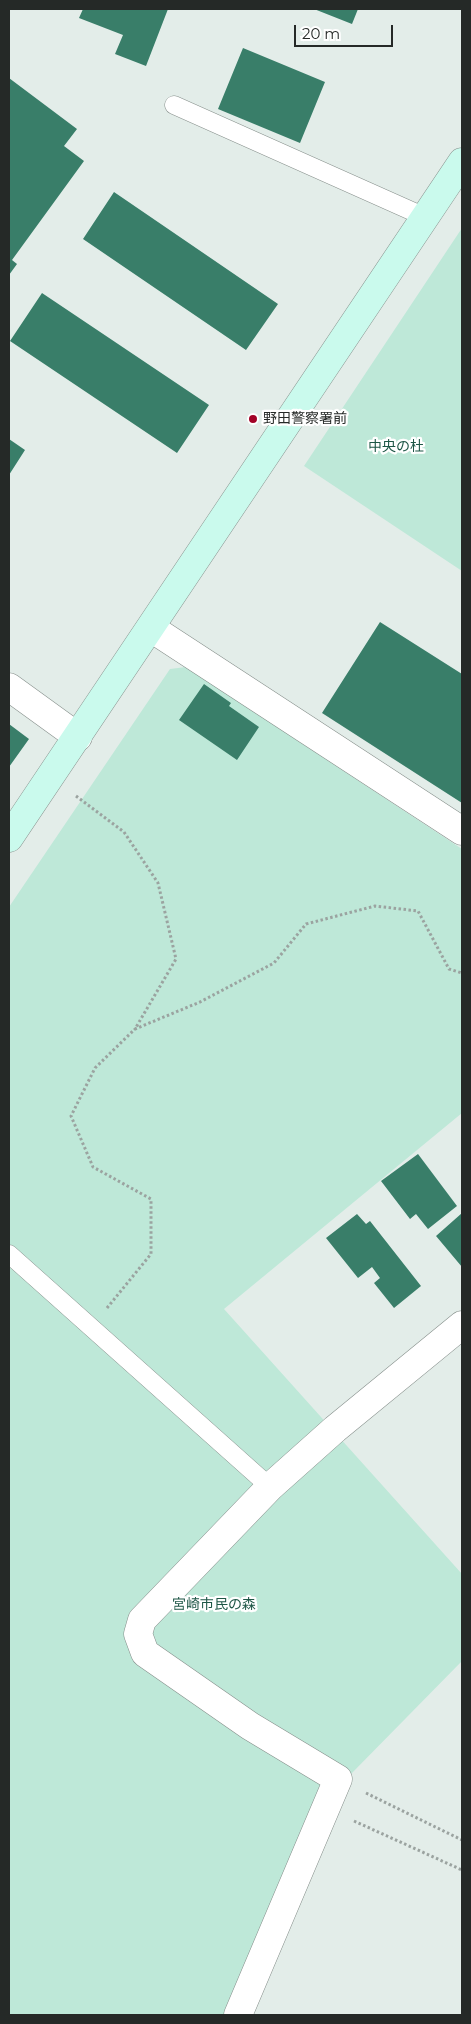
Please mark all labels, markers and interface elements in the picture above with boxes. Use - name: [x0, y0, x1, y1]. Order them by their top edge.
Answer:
- scale bar: [296, 15, 395, 47]
- text: 20 m: [302, 24, 340, 43]
- place label: 野田警察署前: [263, 411, 347, 427]
- marker: 野田警察署前: [247, 413, 259, 425]
- park label: 中央の杜: [368, 439, 424, 455]
- park label: 宮崎市民の森: [172, 1597, 256, 1613]

